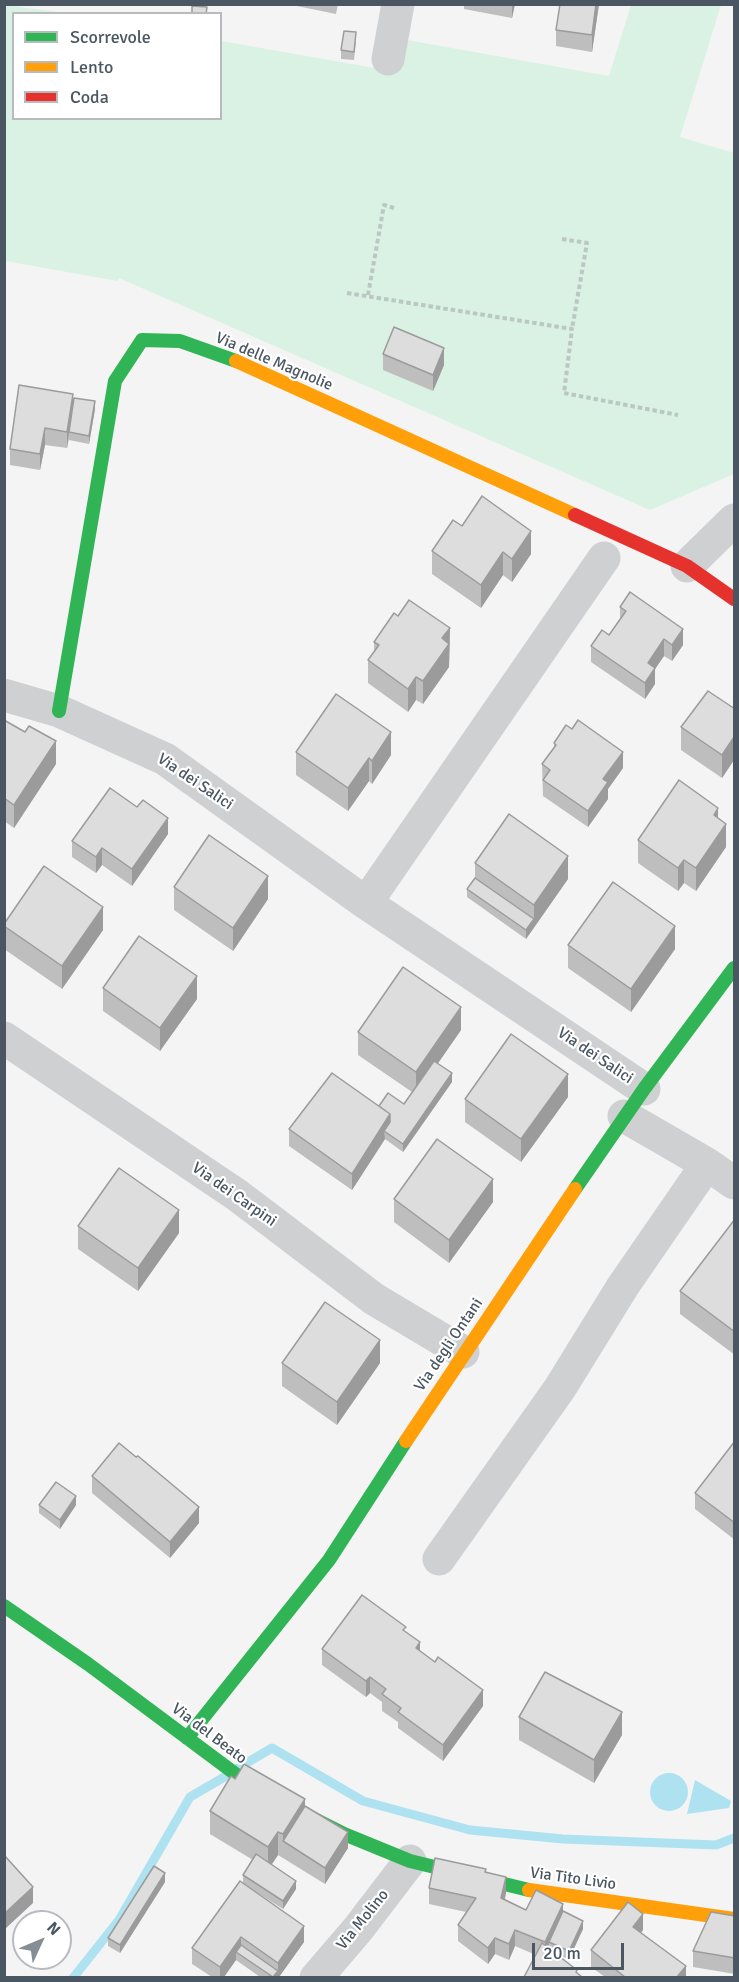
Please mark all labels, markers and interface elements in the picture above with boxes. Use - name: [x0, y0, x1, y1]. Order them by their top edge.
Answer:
- legend: [12, 12, 222, 120]
- text: Scorrevole: [70, 26, 151, 48]
- text: Lento: [70, 56, 113, 78]
- text: Coda: [70, 86, 109, 108]
- street label: Via delle Magnolie: [212, 329, 336, 395]
- street label: Via dei Salici: [153, 750, 237, 814]
- street label: Via dei Salici: [553, 1024, 637, 1088]
- street label: Via dei Carpini: [188, 1159, 280, 1231]
- street label: Via degli Ontani: [411, 1295, 487, 1395]
- street label: Via del Beato: [168, 1699, 250, 1769]
- street label: Via Tito Livio: [529, 1863, 617, 1895]
- street label: Via Molino: [333, 1886, 393, 1954]
- north arrow: [12, 1910, 72, 1970]
- text: N: [42, 1918, 65, 1940]
- scale bar: [535, 1931, 626, 1969]
- text: 20 m: [543, 1942, 581, 1964]

